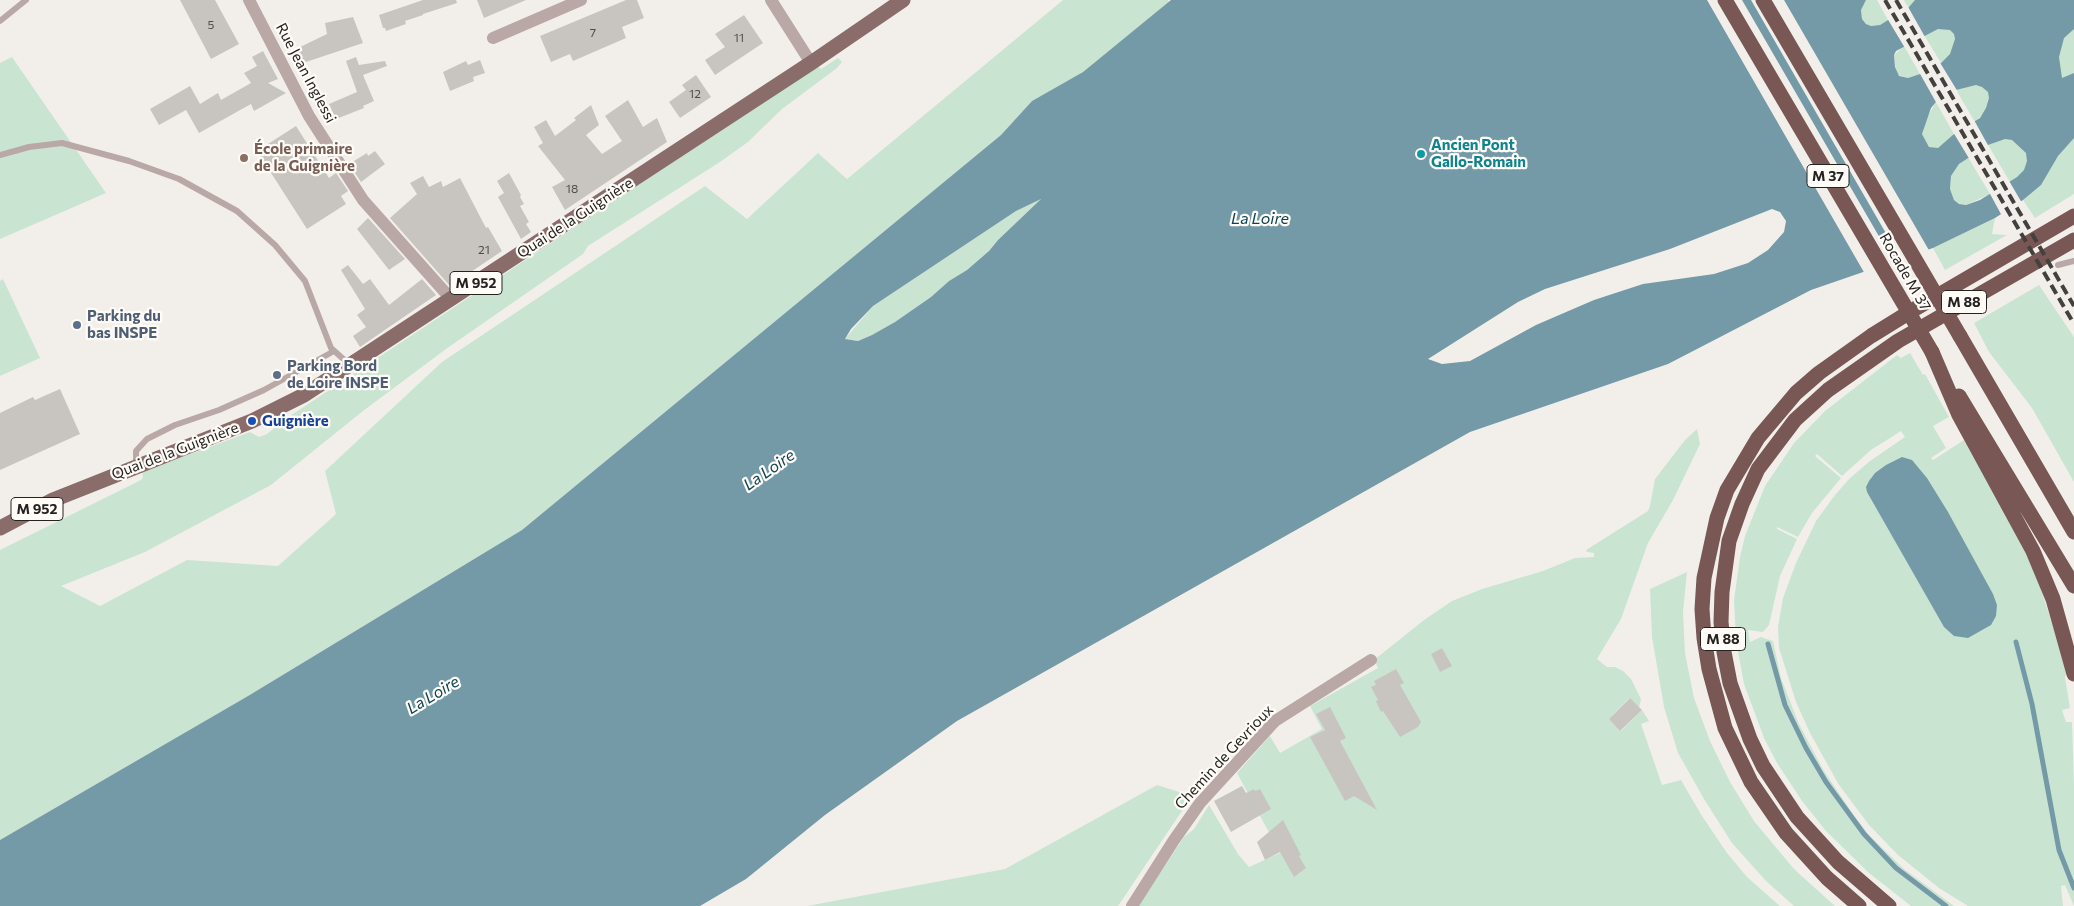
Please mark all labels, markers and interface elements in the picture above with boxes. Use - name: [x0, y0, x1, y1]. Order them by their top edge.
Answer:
- house number: 5: [208, 18, 214, 32]
- street label: Rue Jean Inglessi: [272, 20, 340, 126]
- house number: 7: [590, 26, 596, 40]
- house number: 11: [734, 31, 744, 45]
- house number: 12: [689, 87, 701, 101]
- place label: Ancien Pont Gallo-Romain: [1431, 136, 1526, 171]
- place label: École primaire de la Guignière: [254, 140, 355, 175]
- marker: Ancien Pont Gallo-Romain: [1415, 148, 1427, 160]
- marker: École primaire de la Guignière: [238, 152, 250, 164]
- road number: M 37: [1807, 165, 1849, 188]
- street label: Quai de la Guignière: [514, 174, 636, 262]
- house number: 18: [566, 182, 578, 196]
- water label: La Loire: [1231, 209, 1289, 229]
- street label: Rocade M 37: [1875, 230, 1935, 314]
- house number: 21: [478, 243, 490, 257]
- road number: M 952: [450, 272, 502, 294]
- road number: M 88: [1942, 290, 1986, 314]
- place label: Parking du bas INSPE: [87, 307, 161, 342]
- marker: Parking du bas INSPE: [71, 319, 83, 331]
- place label: Parking Bord de Loire INSPE: [287, 357, 389, 392]
- marker: Parking Bord de Loire INSPE: [271, 369, 283, 381]
- place label: Guignière: [262, 412, 329, 430]
- marker: Guignière: [246, 415, 258, 427]
- street label: Quai de la Guignière: [109, 418, 241, 484]
- water label: La Loire: [740, 446, 798, 494]
- road number: M 952: [11, 498, 63, 520]
- road number: M 88: [1700, 628, 1746, 650]
- water label: La Loire: [403, 672, 463, 718]
- street label: Chemin de Gevrioux: [1171, 701, 1277, 813]

